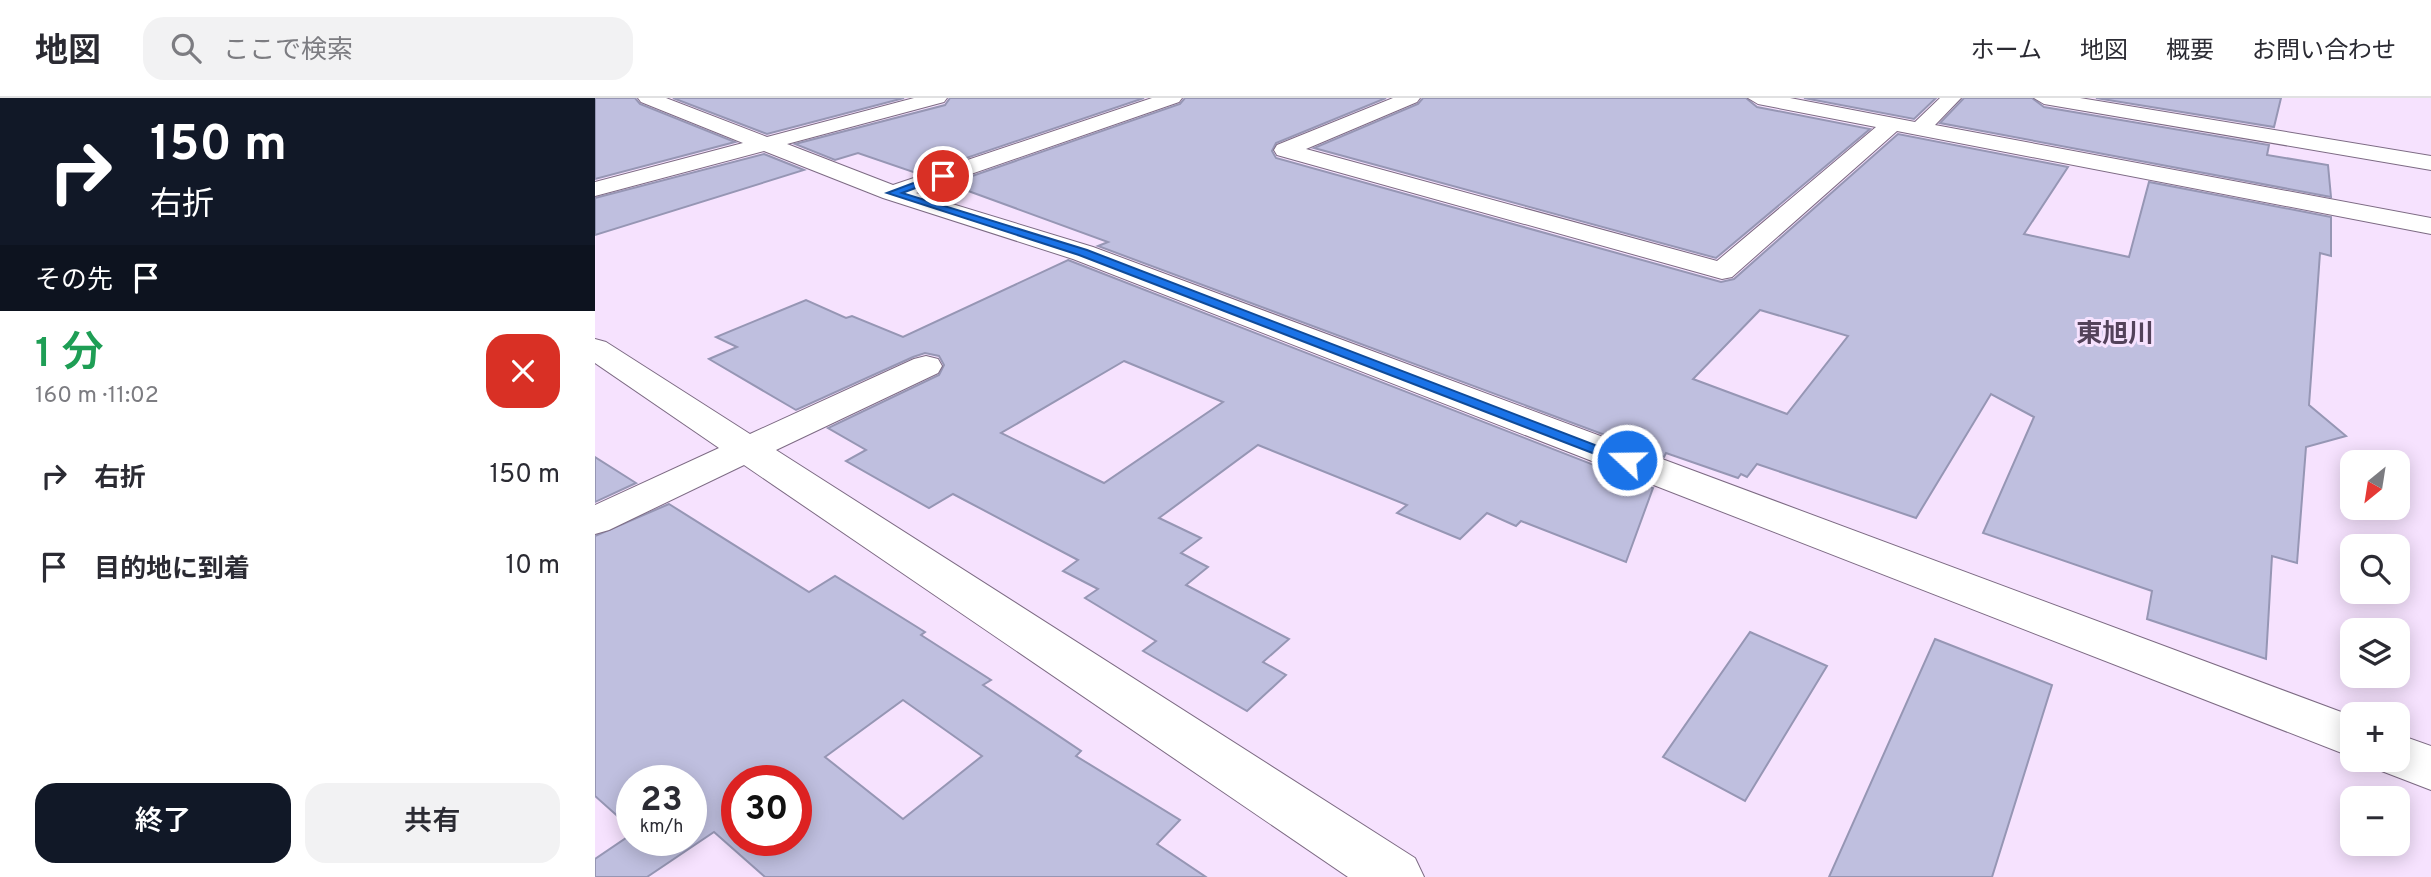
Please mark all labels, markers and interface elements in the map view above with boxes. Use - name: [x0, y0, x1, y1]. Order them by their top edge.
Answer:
- search box: [143, 17, 633, 80]
- icon: search: [167, 29, 205, 67]
- text: 地図: [35, 32, 101, 74]
- text: ここで検索: [223, 35, 353, 68]
- text: ホーム: [1971, 37, 2042, 67]
- text: 地図: [2080, 37, 2128, 67]
- text: 概要: [2166, 37, 2214, 67]
- text: お問い合わせ: [2252, 37, 2396, 67]
- text: 150 m: [150, 116, 287, 178]
- icon: right: [35, 126, 126, 217]
- pin: [913, 146, 973, 206]
- icon: arrive: [924, 157, 962, 195]
- text: 右折: [150, 186, 214, 226]
- icon: arrive: [127, 259, 165, 297]
- text: その先: [35, 265, 113, 298]
- district label: 東旭川: [2076, 319, 2154, 352]
- text: 1 分: [35, 329, 104, 382]
- button: close: [486, 334, 560, 408]
- text: 160 m · 11:02: [35, 382, 159, 411]
- position arrow: [1590, 423, 1664, 497]
- north arrow: [2340, 450, 2410, 520]
- map controls: [2340, 450, 2410, 856]
- icon: right: [35, 457, 73, 495]
- text: 150 m: [489, 459, 560, 492]
- text: 右折: [94, 463, 146, 496]
- button: search: [2340, 534, 2410, 604]
- icon: arrive: [35, 548, 73, 586]
- text: 10 m: [505, 550, 560, 583]
- text: 目的地に到着: [94, 554, 250, 587]
- button: layers: [2340, 618, 2410, 688]
- button: +: [2340, 702, 2410, 772]
- speed limit sign: 30: [721, 765, 812, 856]
- text: 23: [640, 779, 683, 823]
- button: 終了: [35, 783, 291, 863]
- button: 共有: [305, 783, 560, 863]
- button: −: [2340, 786, 2410, 856]
- text: km/h: [640, 816, 683, 839]

